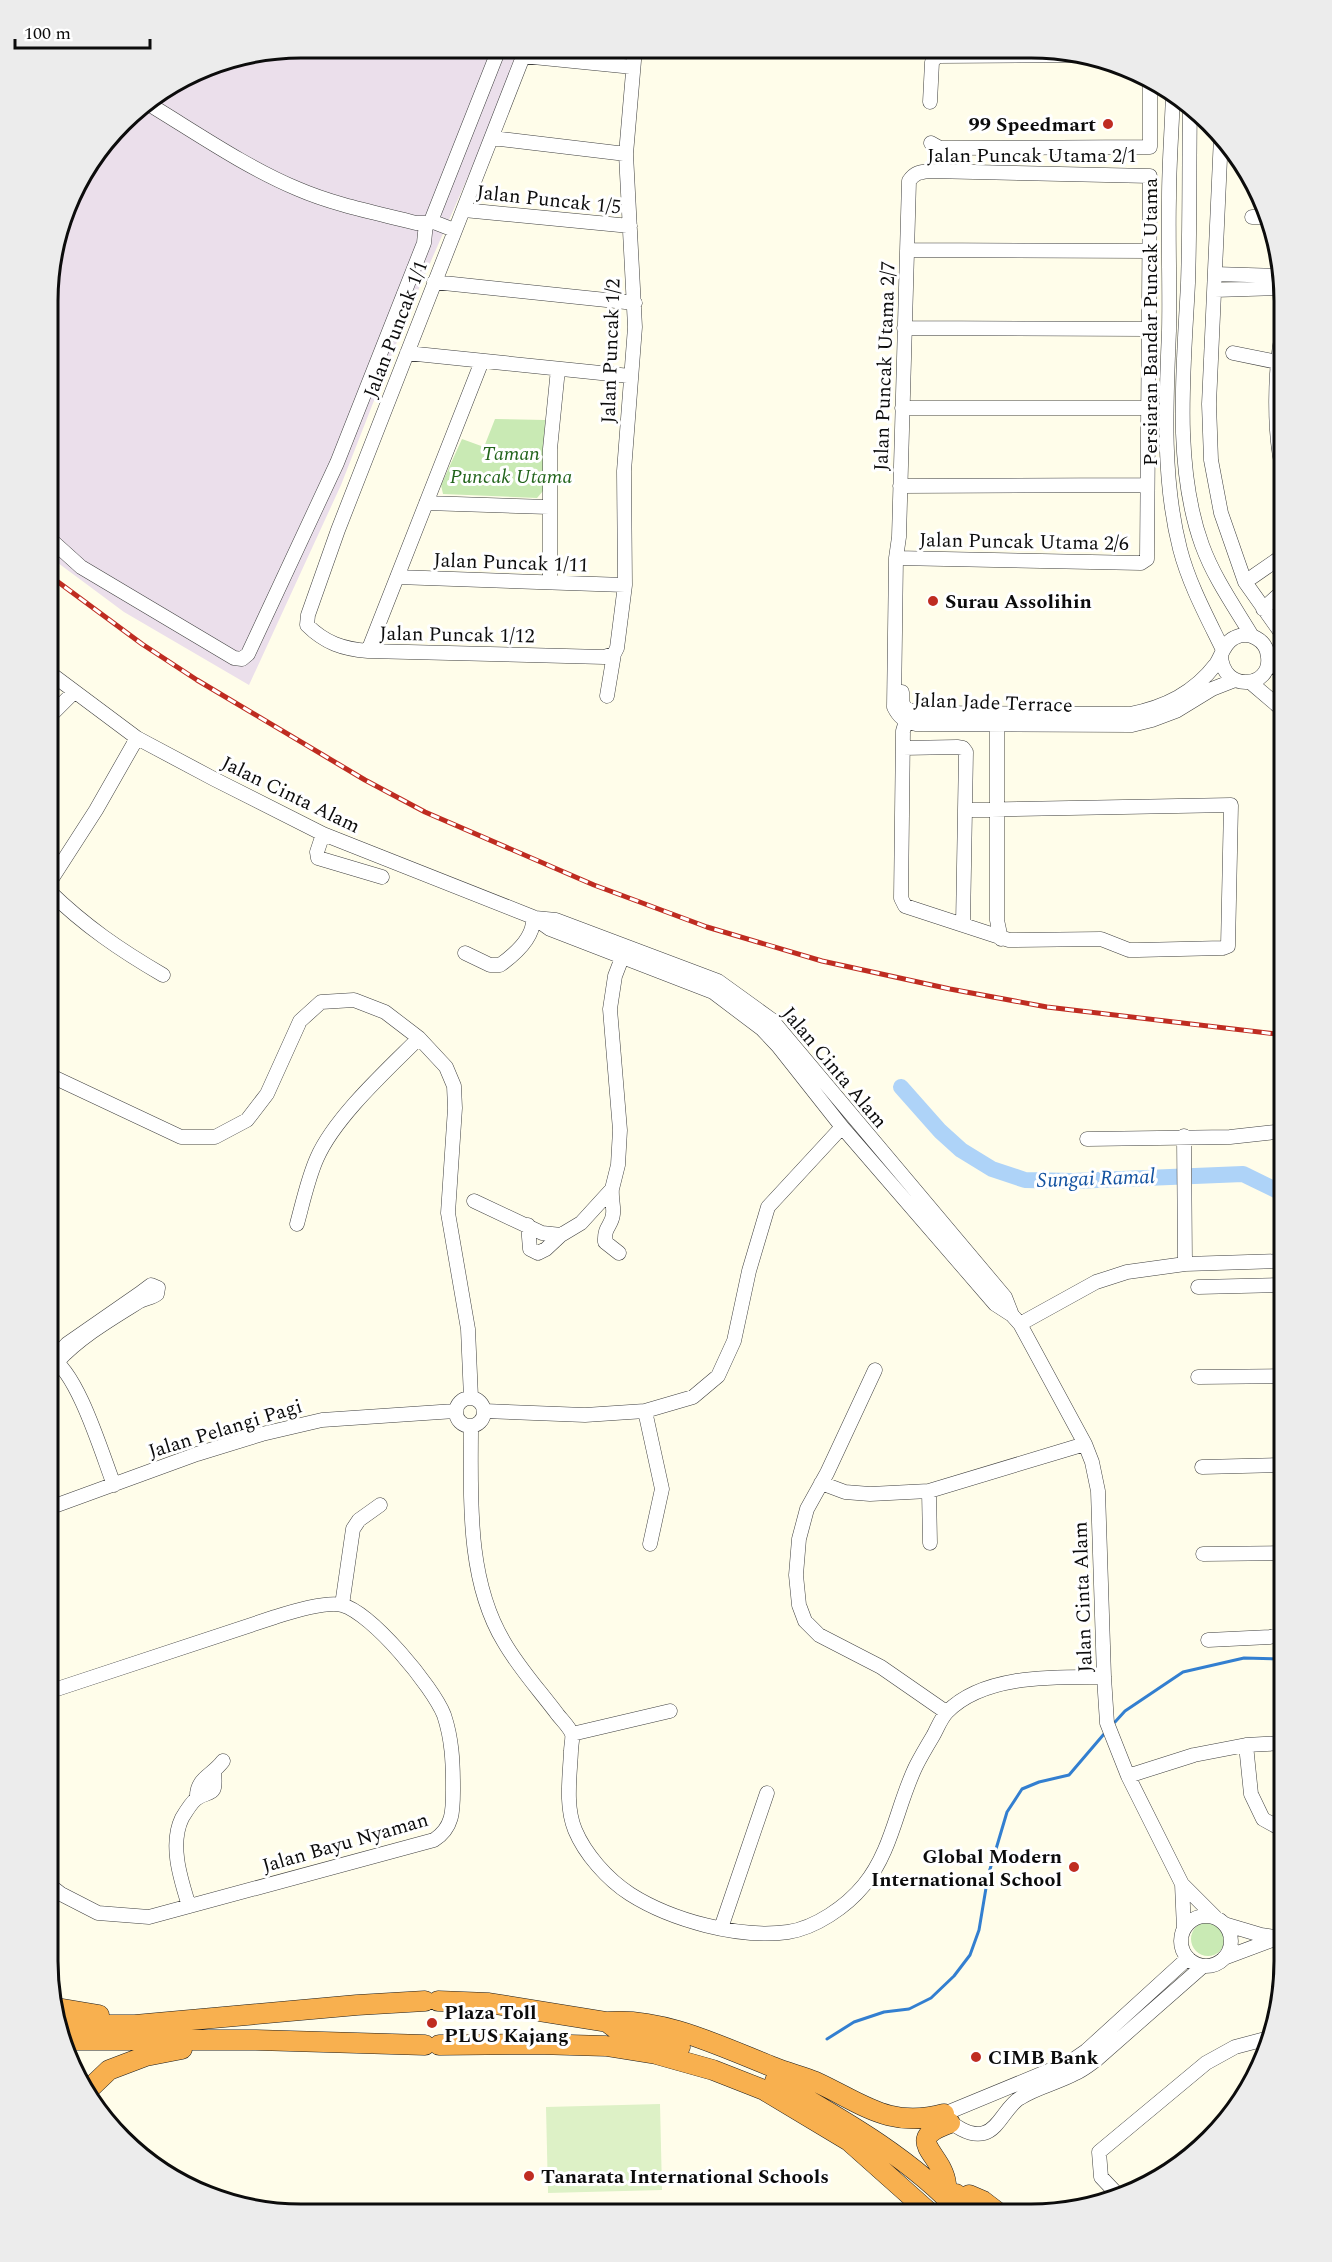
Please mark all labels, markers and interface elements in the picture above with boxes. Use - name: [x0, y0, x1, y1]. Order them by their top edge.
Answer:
- scale bar: [15, 12, 150, 50]
- text: 100 m: [24, 20, 71, 47]
- place label: 99 Speedmart: [969, 110, 1096, 140]
- marker: 99 Speedmart: [1101, 117, 1115, 131]
- street label: Jalan Puncak Utama 2/1: [927, 141, 1137, 171]
- street label: Jalan Puncak 1/5: [475, 177, 623, 223]
- street label: Persiaran Bandar Puncak Utama: [1136, 178, 1166, 466]
- street label: Jalan Puncak 1/1: [356, 256, 436, 403]
- street label: Jalan Puncak Utama 2/7: [866, 261, 904, 471]
- street label: Jalan Puncak 1/2: [593, 278, 629, 424]
- park label: Taman Puncak Utama: [450, 439, 572, 492]
- street label: Jalan Puncak Utama 2/6: [919, 525, 1129, 559]
- street label: Jalan Puncak 1/11: [433, 545, 589, 581]
- place label: Surau Assolihin: [945, 587, 1092, 617]
- marker: Surau Assolihin: [926, 594, 940, 608]
- street label: Jalan Puncak 1/12: [379, 619, 535, 651]
- street label: Jalan Jade Terrace: [913, 685, 1073, 721]
- street label: Jalan Cinta Alam: [216, 748, 365, 842]
- street label: Jalan Cinta Alam: [774, 1000, 894, 1135]
- water label: Sungai Ramal: [1036, 1161, 1156, 1197]
- street label: Jalan Pelangi Pagi: [144, 1391, 306, 1467]
- street label: Jalan Cinta Alam: [1065, 1521, 1101, 1673]
- street label: Jalan Bayu Nyaman: [259, 1805, 432, 1881]
- place label: Global Modern International School: [871, 1842, 1062, 1895]
- marker: Global Modern International School: [1067, 1860, 1081, 1874]
- place label: Plaza Toll PLUS Kajang: [444, 1998, 569, 2051]
- marker: Plaza Toll PLUS Kajang: [425, 2016, 439, 2030]
- place label: CIMB Bank: [988, 2043, 1099, 2073]
- marker: CIMB Bank: [969, 2050, 983, 2064]
- place label: Tanarata International Schools: [541, 2162, 829, 2192]
- marker: Tanarata International Schools: [522, 2169, 536, 2183]

